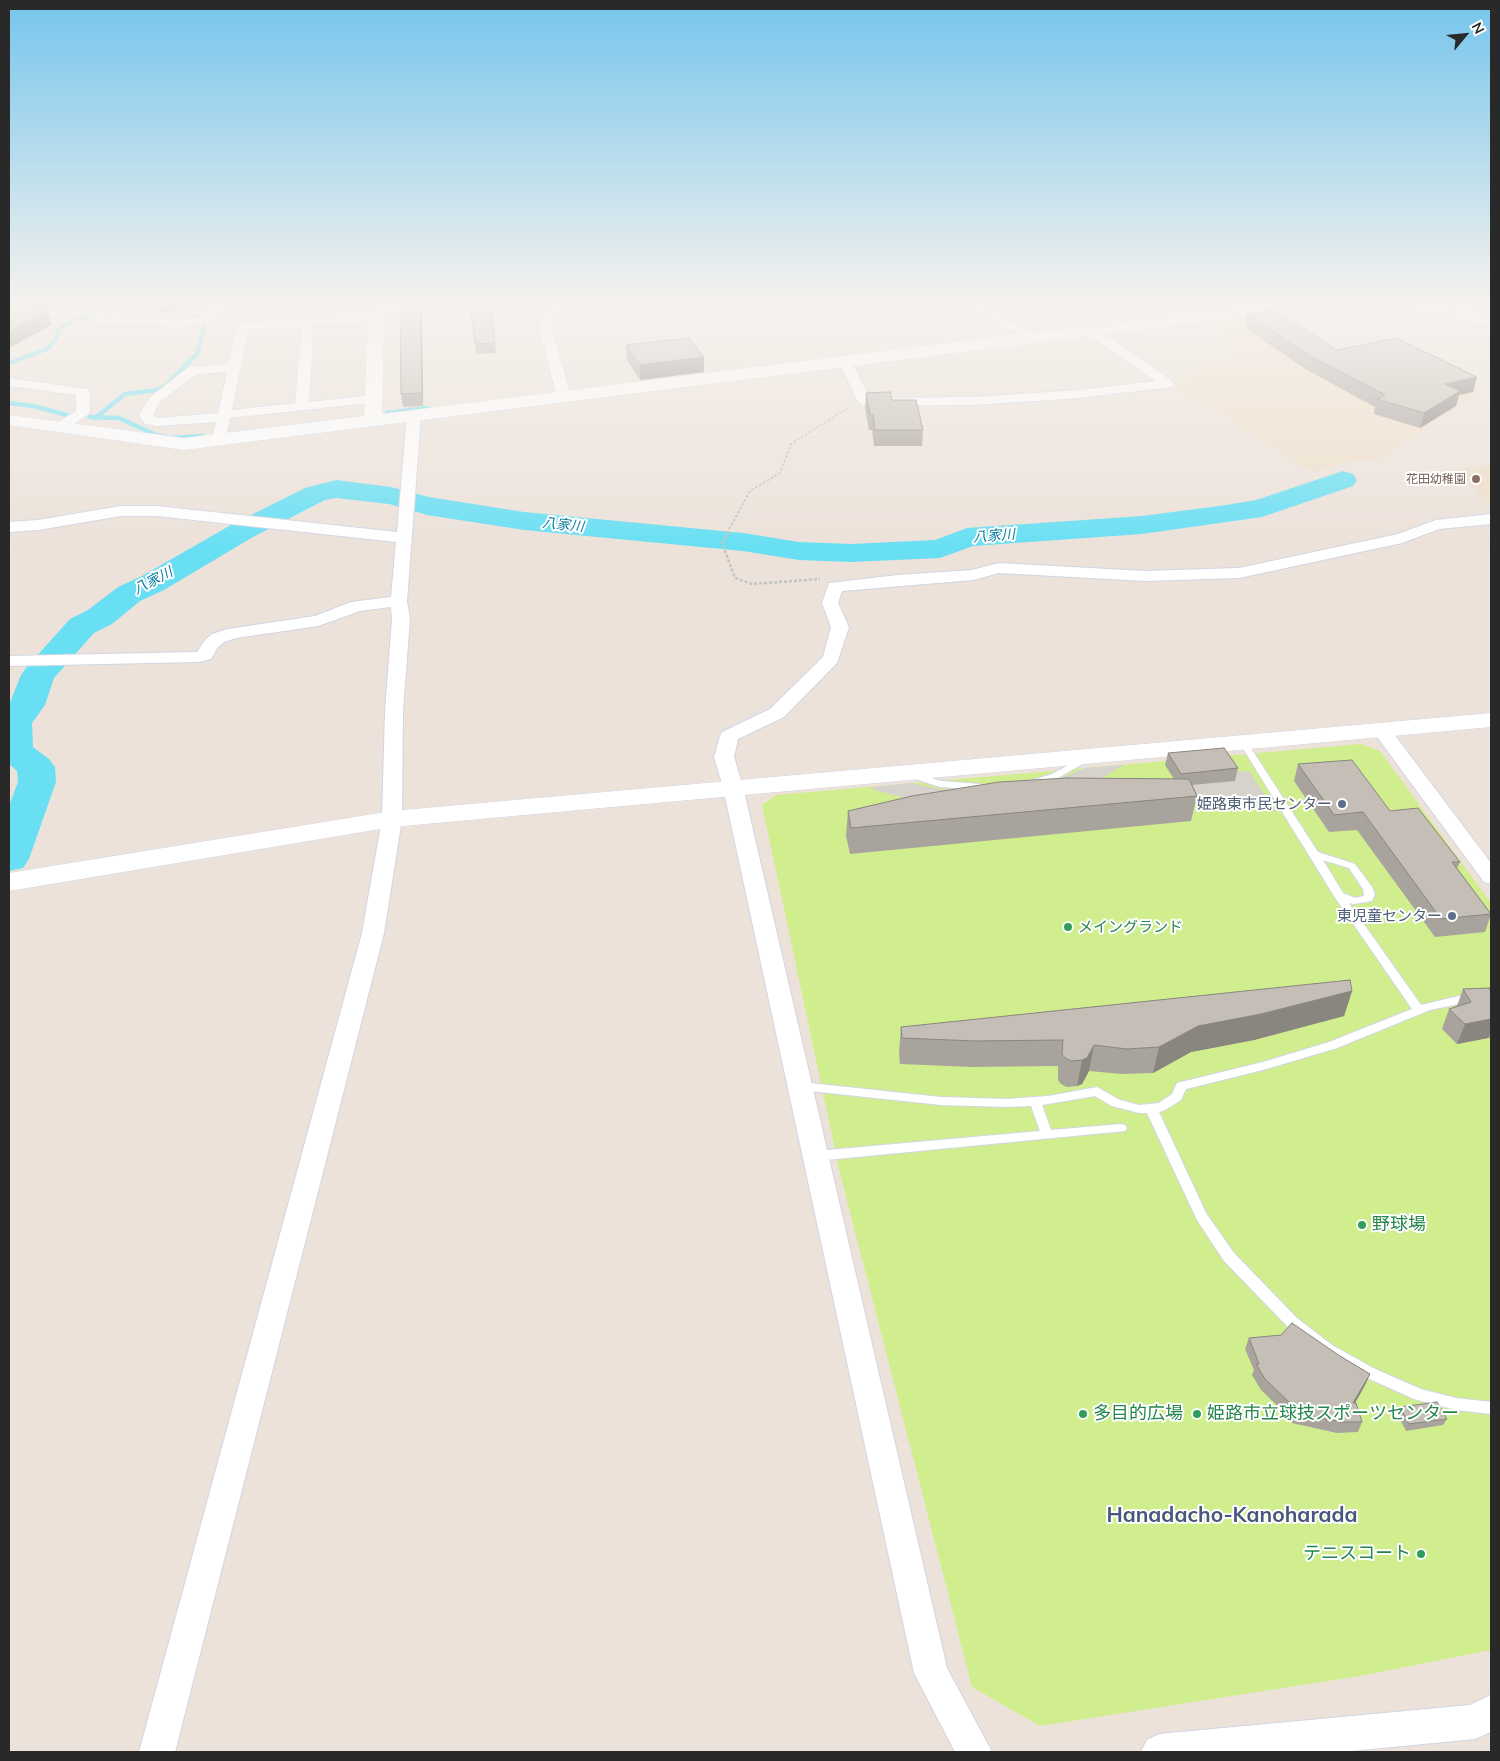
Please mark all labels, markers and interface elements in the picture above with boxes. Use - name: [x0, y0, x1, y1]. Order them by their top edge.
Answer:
- north arrow: [1440, 10, 1490, 60]
- text: N: [1468, 19, 1489, 37]
- place label: 花田幼稚園: [1406, 472, 1466, 486]
- marker: 花田幼稚園: [1470, 473, 1482, 485]
- water label: 八家川: [541, 514, 585, 536]
- water label: 八家川: [972, 526, 1016, 546]
- water label: 八家川: [131, 564, 175, 598]
- place label: 姫路東市民センター: [1197, 795, 1332, 813]
- marker: 姫路東市民センター: [1336, 798, 1348, 810]
- place label: 東児童センター: [1337, 907, 1442, 925]
- marker: 東児童センター: [1446, 910, 1458, 922]
- place label: メイングランド: [1078, 918, 1183, 936]
- marker: メイングランド: [1062, 921, 1074, 933]
- place label: 野球場: [1372, 1214, 1426, 1236]
- marker: 野球場: [1356, 1219, 1368, 1231]
- place label: 多目的広場: [1093, 1403, 1183, 1425]
- place label: 姫路市立球技スポーツセンター: [1207, 1403, 1459, 1425]
- marker: 多目的広場: [1077, 1408, 1089, 1420]
- marker: 姫路市立球技スポーツセンター: [1191, 1408, 1203, 1420]
- district label: Hanadacho-Kanoharada: [1106, 1503, 1358, 1529]
- place label: テニスコート: [1303, 1543, 1411, 1565]
- marker: テニスコート: [1415, 1548, 1427, 1560]

